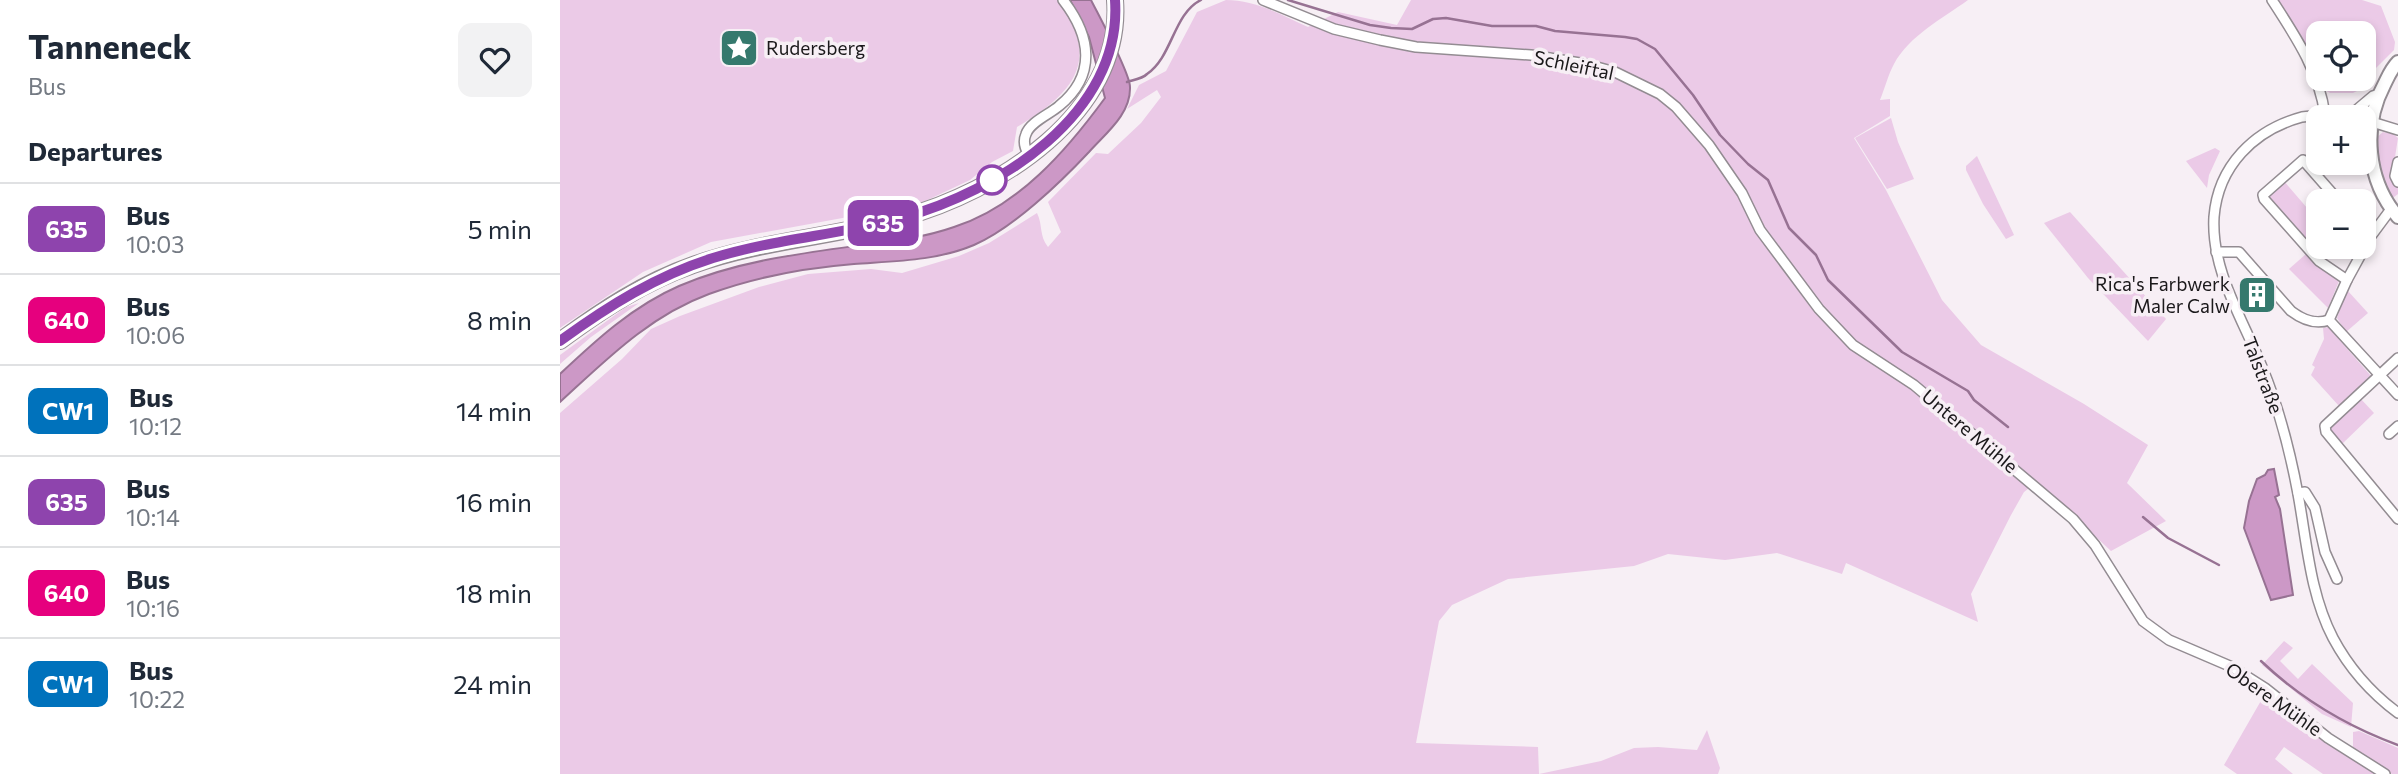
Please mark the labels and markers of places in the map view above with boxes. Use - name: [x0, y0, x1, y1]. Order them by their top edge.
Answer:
- place icon: Rudersberg: [718, 27, 760, 69]
- place label: Rudersberg: [766, 36, 865, 59]
- unlabelled marker: [977, 165, 1007, 195]
- place label: Rica's Farbwerk Maler Calw: [2095, 272, 2230, 317]
- building icon: Rica's Farbwerk Maler Calw: [2236, 274, 2278, 316]

